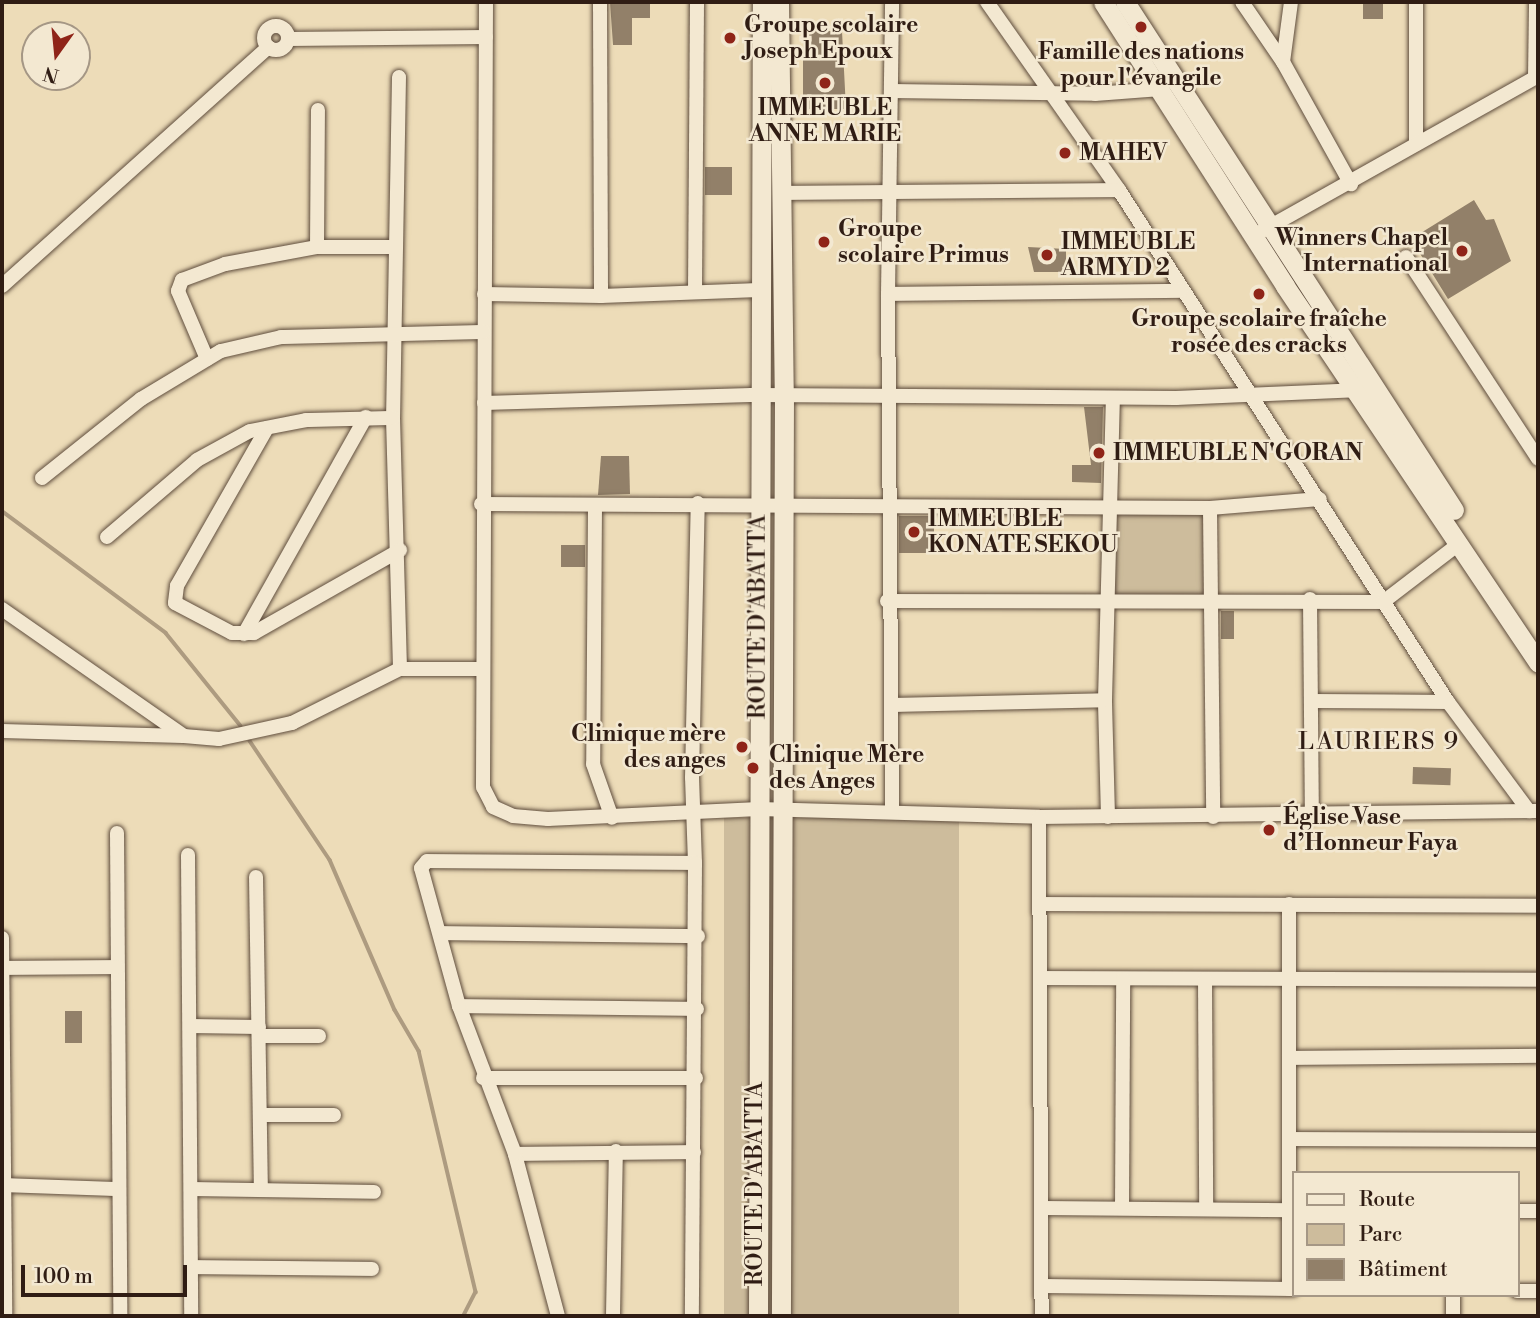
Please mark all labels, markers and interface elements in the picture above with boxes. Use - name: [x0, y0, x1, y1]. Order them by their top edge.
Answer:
- place label: Groupe scolaire Joseph Epoux: [744, 11, 918, 65]
- marker: Famille des nations pour l'évangile: [1133, 19, 1149, 35]
- north arrow: [21, 21, 91, 91]
- marker: Groupe scolaire Joseph Epoux: [722, 30, 738, 46]
- place label: Famille des nations pour l'évangile: [1038, 38, 1244, 92]
- text: N: [41, 61, 61, 88]
- marker: IMMEUBLE ANNE MARIE: [817, 75, 833, 91]
- place label: IMMEUBLE ANNE MARIE: [749, 94, 901, 148]
- place label: MAHEV: [1079, 139, 1167, 167]
- marker: MAHEV: [1057, 145, 1073, 161]
- place label: Groupe scolaire Primus: [838, 215, 1009, 269]
- place label: Winners Chapel International: [1275, 224, 1448, 278]
- place label: IMMEUBLE ARMYD 2: [1061, 228, 1195, 282]
- marker: Groupe scolaire Primus: [816, 234, 832, 250]
- marker: Winners Chapel International: [1454, 243, 1470, 259]
- marker: IMMEUBLE ARMYD 2: [1039, 247, 1055, 263]
- marker: Groupe scolaire fraîche rosée des cracks: [1251, 286, 1267, 302]
- place label: Groupe scolaire fraîche rosée des cracks: [1131, 305, 1387, 359]
- place label: IMMEUBLE N'GORAN: [1113, 439, 1363, 467]
- marker: IMMEUBLE N'GORAN: [1091, 445, 1107, 461]
- place label: IMMEUBLE KONATE SEKOU: [928, 505, 1118, 559]
- street label: ROUTE D'ABATTA: [744, 515, 772, 719]
- marker: IMMEUBLE KONATE SEKOU: [906, 524, 922, 540]
- place label: Clinique mère des anges: [571, 720, 726, 774]
- district label: LAURIERS 9: [1299, 729, 1459, 757]
- marker: Clinique mère des anges: [732, 737, 752, 757]
- place label: Clinique Mère des Anges: [769, 741, 924, 795]
- marker: Clinique Mère des Anges: [743, 758, 763, 778]
- place label: Église Vase d’Honneur Faya: [1283, 803, 1458, 857]
- marker: Église Vase d’Honneur Faya: [1261, 822, 1277, 838]
- street label: ROUTE D'ABATTA: [741, 1082, 769, 1286]
- legend: [1292, 1171, 1519, 1297]
- text: Route: [1359, 1187, 1415, 1213]
- text: Parc: [1359, 1222, 1402, 1248]
- scale bar: [24, 1252, 191, 1296]
- text: Bâtiment: [1359, 1257, 1448, 1283]
- text: 100 m: [34, 1264, 93, 1290]

